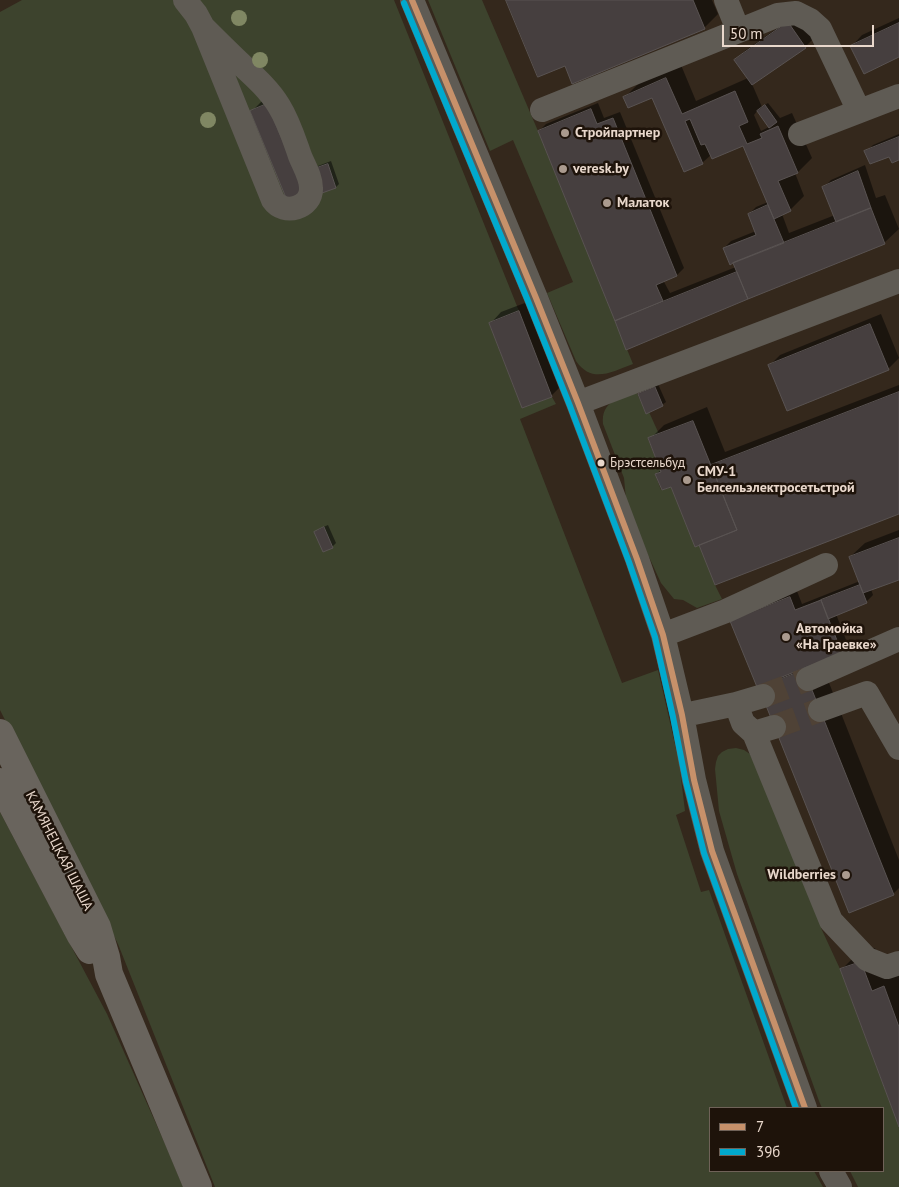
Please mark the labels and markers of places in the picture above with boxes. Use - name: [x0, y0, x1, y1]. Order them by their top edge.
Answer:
- place label: Стройпартнер: [575, 125, 660, 141]
- marker: Стройпартнер: [559, 127, 571, 139]
- place label: veresk.by: [573, 161, 629, 177]
- marker: veresk.by: [557, 163, 569, 175]
- place label: Малаток: [617, 195, 669, 211]
- marker: Малаток: [601, 197, 613, 209]
- place label: Брэстсельбуд: [610, 455, 685, 471]
- marker: Брэстсельбуд: [596, 458, 606, 468]
- place label: СМУ-1 Белсельэлектросетьстрой: [697, 464, 855, 497]
- marker: СМУ-1 Белсельэлектросетьстрой: [681, 474, 693, 486]
- place label: Автомойка «На Граевке»: [796, 621, 876, 654]
- marker: Автомойка «На Граевке»: [780, 631, 792, 643]
- place label: Wildberries: [767, 867, 836, 883]
- marker: Wildberries: [840, 869, 852, 881]

